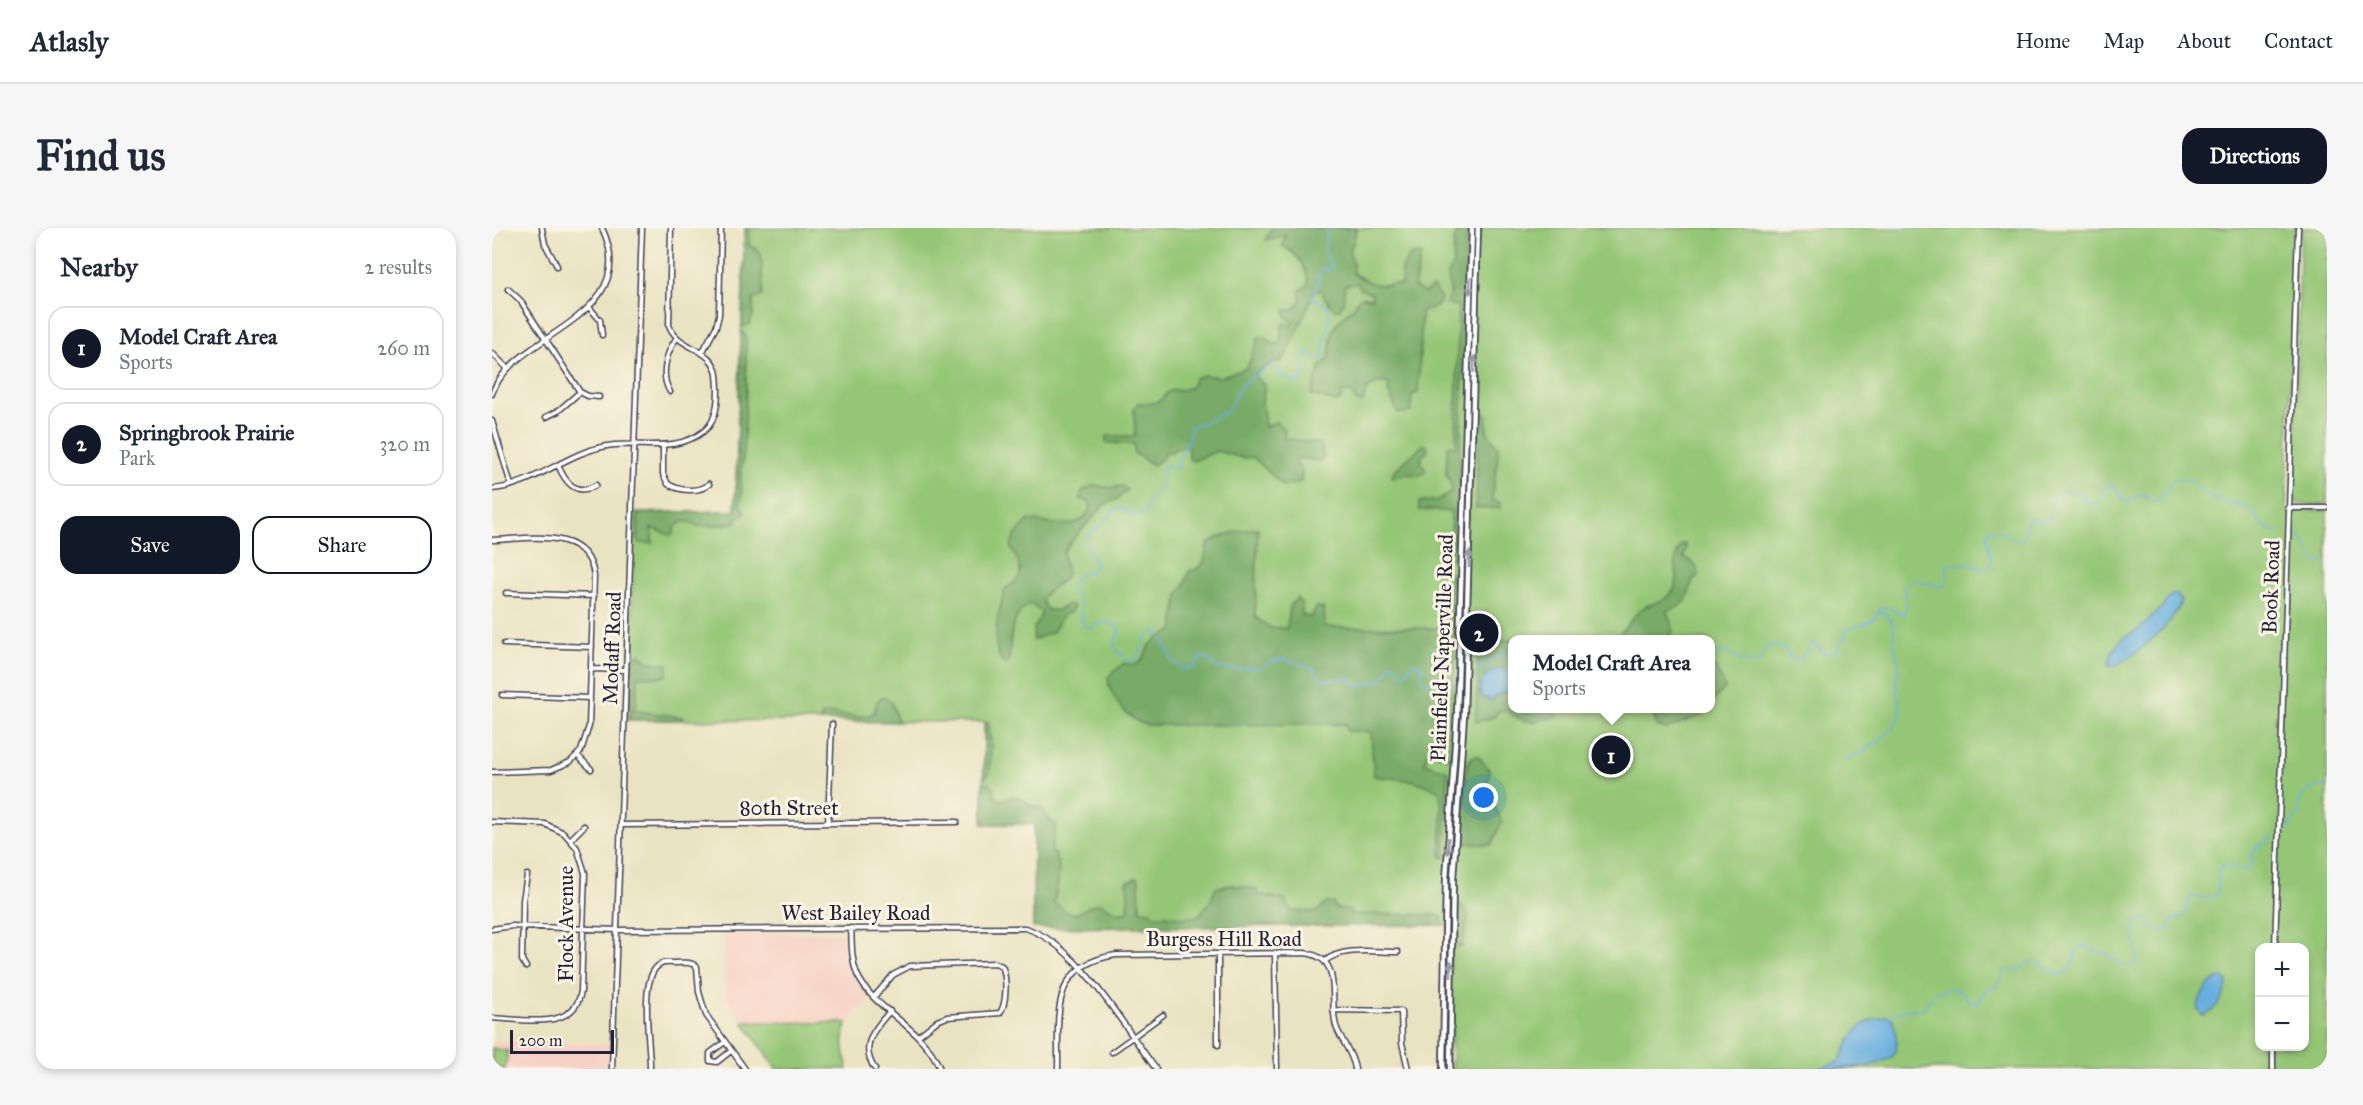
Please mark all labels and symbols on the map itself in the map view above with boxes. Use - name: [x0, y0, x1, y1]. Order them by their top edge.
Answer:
- one-way arrow: [1465, 277, 1475, 296]
- one-way arrow: [1470, 354, 1479, 373]
- street label: Plainfield-Naperville Road: [1425, 533, 1459, 763]
- street label: Book Road: [2256, 539, 2286, 635]
- one-way arrow: [1464, 549, 1473, 568]
- street label: Modaff Road: [597, 590, 627, 705]
- pin: 2: [1460, 610, 1498, 656]
- pin: 1: [1592, 732, 1630, 778]
- your location: [1469, 783, 1498, 812]
- street label: 80th Street: [739, 795, 839, 821]
- one-way arrow: [1443, 836, 1453, 855]
- street label: Flock Avenue: [553, 866, 579, 982]
- street label: West Bailey Road: [781, 900, 931, 926]
- street label: Burgess Hill Road: [1146, 926, 1302, 952]
- one-way arrow: [1446, 959, 1456, 978]
- scale bar: [510, 1027, 614, 1054]

